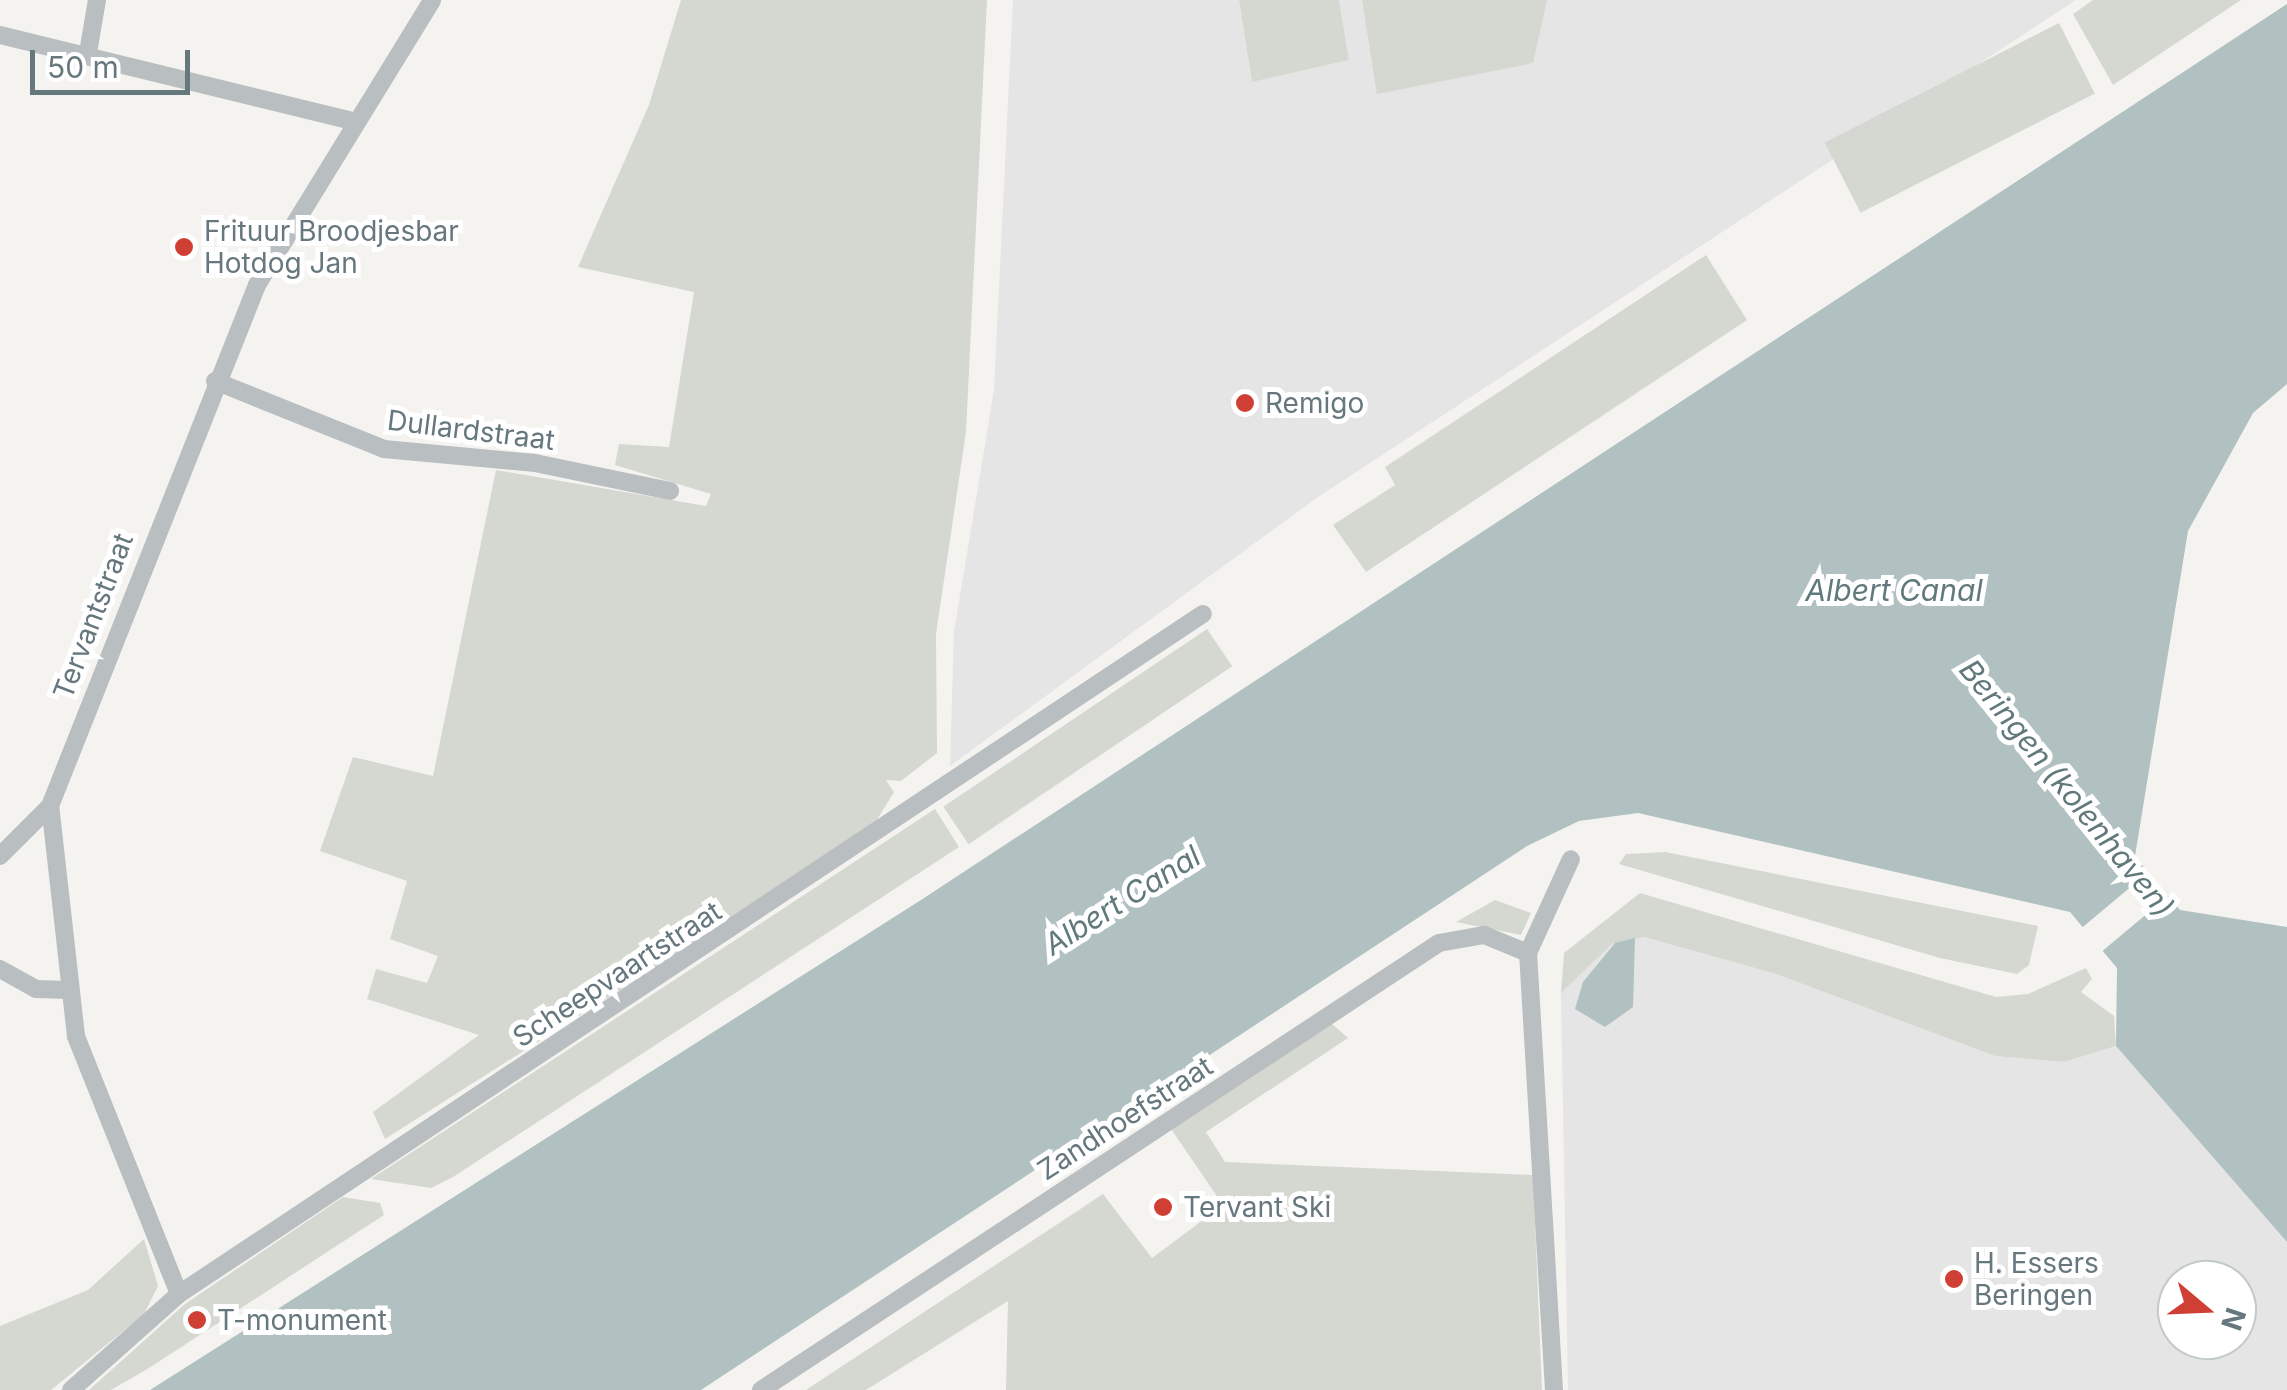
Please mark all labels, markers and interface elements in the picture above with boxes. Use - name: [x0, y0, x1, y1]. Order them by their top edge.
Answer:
- scale bar: [35, 30, 195, 92]
- text: 50 m: [47, 49, 119, 85]
- place label: Frituur Broodjesbar Hotdog Jan: [204, 214, 459, 280]
- marker: Frituur Broodjesbar Hotdog Jan: [173, 236, 195, 258]
- place label: Remigo: [1265, 386, 1364, 420]
- marker: Remigo: [1234, 392, 1256, 414]
- street label: Dullardstraat: [385, 403, 557, 457]
- street label: Tervantstraat: [46, 528, 140, 704]
- water label: Albert Canal: [1805, 572, 1983, 608]
- water label: Beringen (kolenhaven): [1952, 652, 2182, 924]
- water label: Albert Canal: [1037, 838, 1207, 962]
- street label: Scheepvaartstraat: [506, 894, 728, 1054]
- street label: Zandhoefstraat: [1031, 1049, 1219, 1187]
- place label: Tervant Ski: [1183, 1190, 1331, 1224]
- marker: Tervant Ski: [1152, 1196, 1174, 1218]
- place label: H. Essers Beringen: [1974, 1246, 2099, 1312]
- north arrow: [2157, 1260, 2257, 1360]
- marker: H. Essers Beringen: [1943, 1268, 1965, 1290]
- place label: T-monument: [217, 1303, 387, 1337]
- text: N: [2214, 1303, 2253, 1335]
- marker: T-monument: [186, 1309, 208, 1331]

